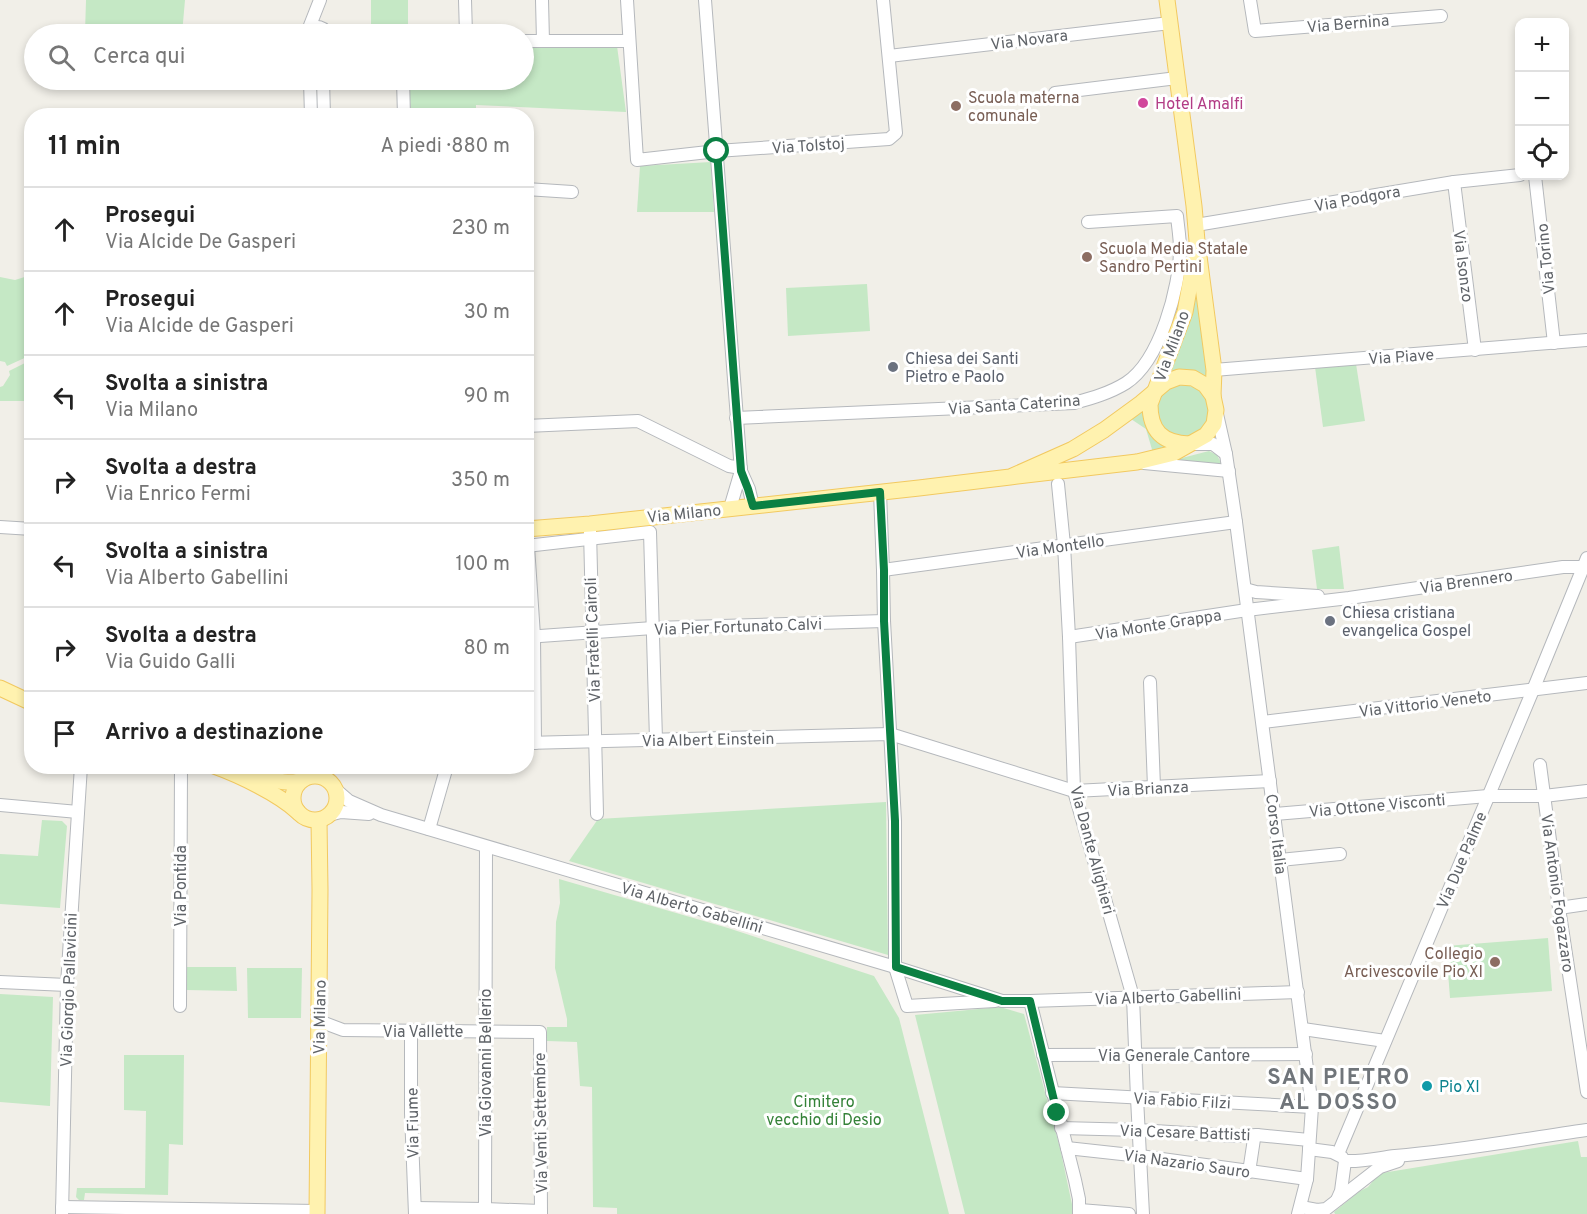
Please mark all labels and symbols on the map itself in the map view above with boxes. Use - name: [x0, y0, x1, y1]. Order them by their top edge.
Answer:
- street label: Via Bernina: [1306, 11, 1390, 39]
- street label: Via Novara: [989, 26, 1069, 56]
- place label: Scuola materna comunale: [968, 89, 1079, 127]
- place label: Hotel Amalfi: [1155, 95, 1243, 115]
- marker: Hotel Amalfi: [1136, 96, 1150, 110]
- marker: Scuola materna comunale: [949, 99, 963, 113]
- street label: Via Tolstoj: [771, 134, 845, 160]
- route start: [703, 137, 729, 163]
- street label: Via Podgora: [1313, 183, 1402, 217]
- street label: Via Torino: [1533, 222, 1561, 295]
- street label: Via Isonzo: [1448, 229, 1476, 304]
- place label: Scuola Media Statale Sandro Pertini: [1099, 240, 1248, 278]
- marker: Scuola Media Statale Sandro Pertini: [1080, 250, 1094, 264]
- street label: Via Milano: [1151, 308, 1195, 385]
- street label: Via Piave: [1368, 346, 1435, 370]
- place label: Chiesa dei Santi Pietro e Paolo: [905, 350, 1019, 388]
- marker: Chiesa dei Santi Pietro e Paolo: [886, 360, 900, 374]
- street label: Via Santa Caterina: [947, 391, 1081, 421]
- street label: Via Milano: [646, 501, 722, 529]
- street label: Via Montello: [1015, 532, 1106, 564]
- street label: Via Brennero: [1418, 567, 1514, 599]
- street label: Via Fratelli Cairoli: [582, 577, 606, 703]
- place label: Chiesa cristiana evangelica Gospel: [1342, 604, 1471, 642]
- street label: Via Monte Grappa: [1094, 606, 1223, 646]
- marker: Chiesa cristiana evangelica Gospel: [1323, 614, 1337, 628]
- street label: Via Pier Fortunato Calvi: [654, 615, 823, 641]
- street label: Via Vittorio Veneto: [1358, 687, 1493, 723]
- street label: Via Albert Einstein: [641, 730, 775, 752]
- street label: Via Brianza: [1107, 778, 1189, 802]
- street label: Via Dante Alighieri: [1064, 784, 1118, 917]
- street label: Via Ottone Visconti: [1308, 791, 1446, 823]
- street label: Corso Italia: [1260, 793, 1290, 876]
- street label: Via Due Palme: [1433, 809, 1492, 912]
- street label: Via Antonio Fogazzaro: [1535, 813, 1577, 974]
- street label: Via Pontida: [172, 845, 192, 927]
- street label: Via Alberto Gabellini: [618, 879, 765, 939]
- street label: Via Giorgio Pallavicini: [57, 913, 83, 1068]
- place label: Collegio Arcivescovile Pio XI: [1344, 945, 1483, 983]
- marker: Collegio Arcivescovile Pio XI: [1488, 955, 1502, 969]
- street label: Via Milano: [310, 979, 332, 1055]
- street label: Via Alberto Gabellini: [1094, 985, 1242, 1011]
- street label: Via Giovanni Bellerio: [477, 989, 497, 1137]
- street label: Via Vallette: [383, 1023, 463, 1043]
- street label: Via Generale Cantore: [1098, 1047, 1250, 1067]
- street label: Via Venti Settembre: [531, 1052, 553, 1194]
- district label: SAN PIETRO AL DOSSO: [1267, 1065, 1411, 1117]
- place label: Pio XI: [1439, 1078, 1480, 1098]
- marker: Pio XI: [1420, 1079, 1434, 1093]
- street label: Via Fiume: [403, 1087, 425, 1159]
- street label: Via Fabio Filzi: [1132, 1089, 1231, 1115]
- park label: Cimitero vecchio di Desio: [766, 1093, 882, 1131]
- route end: [1043, 1099, 1069, 1125]
- street label: Via Cesare Battisti: [1119, 1122, 1251, 1146]
- street label: Via Nazario Sauro: [1122, 1146, 1251, 1184]

